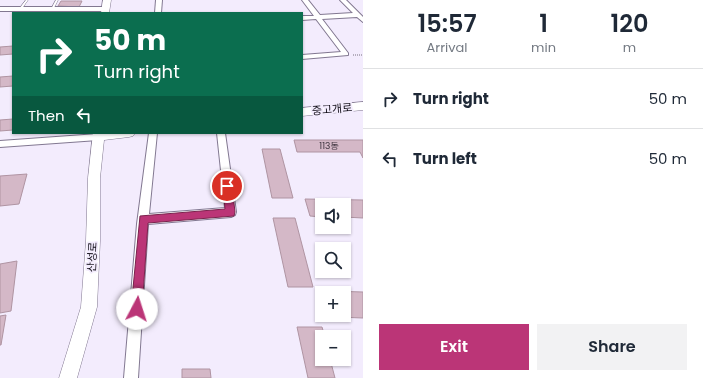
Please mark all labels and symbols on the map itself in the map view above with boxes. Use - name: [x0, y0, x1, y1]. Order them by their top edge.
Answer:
- street label: 중고개로: [311, 99, 353, 119]
- house number: 113동: [319, 140, 339, 152]
- pin: [210, 169, 244, 203]
- street label: 산성로: [83, 241, 101, 273]
- position arrow: [116, 288, 158, 330]

